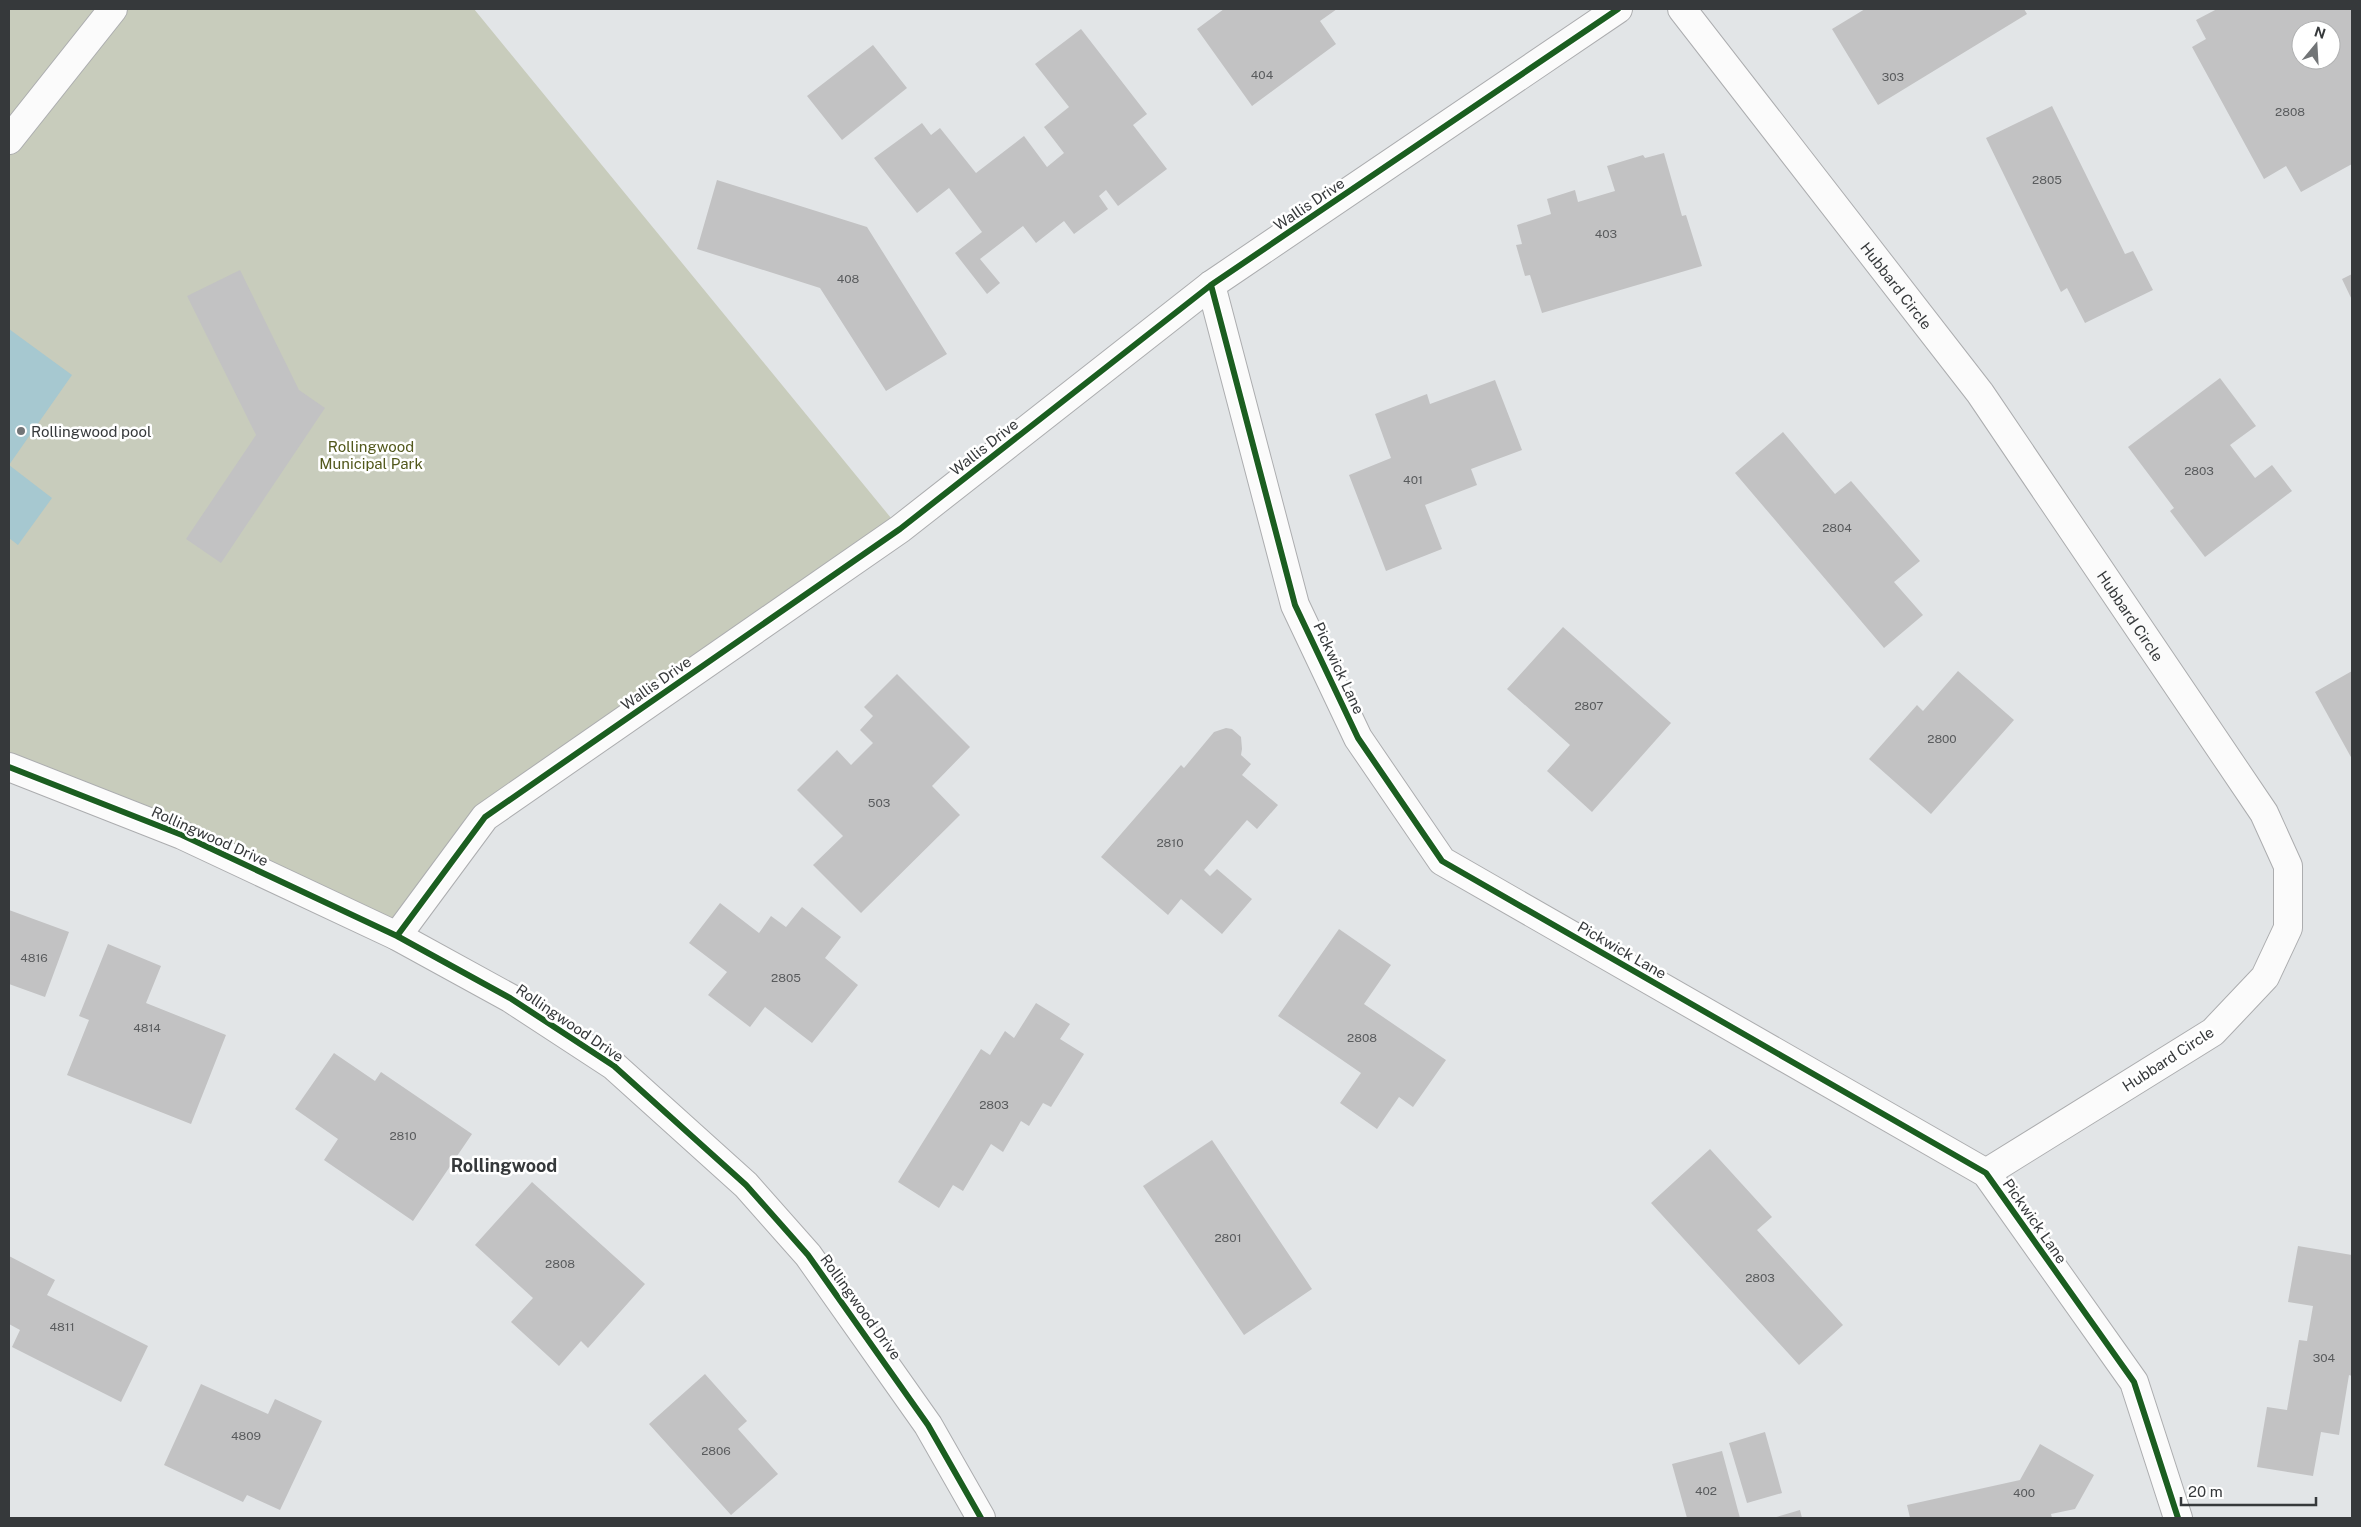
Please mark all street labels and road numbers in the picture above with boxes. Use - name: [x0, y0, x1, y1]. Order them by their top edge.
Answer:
- street label: Wallis Drive: [1270, 174, 1348, 234]
- street label: Hubbard Circle: [1858, 239, 1936, 332]
- street label: Wallis Drive: [947, 415, 1021, 479]
- street label: Hubbard Circle: [2094, 567, 2167, 664]
- street label: Pickwick Lane: [1310, 619, 1368, 717]
- street label: Wallis Drive: [618, 653, 694, 713]
- street label: Rollingwood Drive: [149, 803, 271, 869]
- street label: Pickwick Lane: [1575, 918, 1669, 982]
- street label: Rollingwood Drive: [513, 981, 627, 1065]
- street label: Hubbard Circle: [2119, 1023, 2217, 1095]
- street label: Pickwick Lane: [2000, 1175, 2070, 1267]
- street label: Rollingwood Drive: [817, 1251, 905, 1363]

